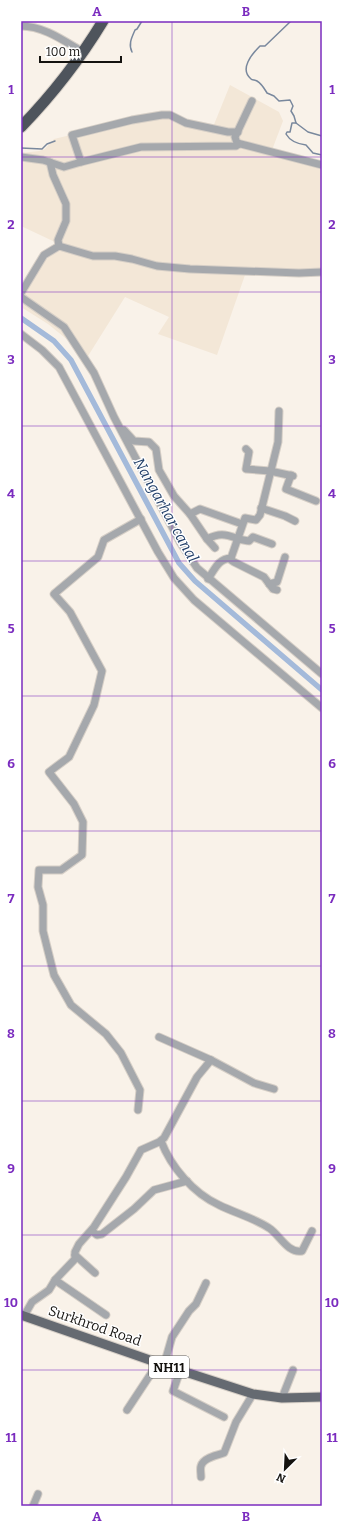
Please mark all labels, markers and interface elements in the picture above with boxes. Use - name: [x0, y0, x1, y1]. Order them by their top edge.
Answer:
- text: A: [92, 4, 102, 19]
- text: B: [242, 4, 250, 19]
- scale bar: [40, 38, 121, 64]
- text: 100 m: [46, 45, 81, 59]
- text: 1: [8, 82, 14, 97]
- text: 1: [329, 82, 335, 97]
- text: 2: [7, 217, 15, 232]
- text: 2: [328, 217, 336, 232]
- text: 3: [7, 352, 15, 367]
- text: 3: [328, 352, 336, 367]
- water label: Nangarhar canal: [130, 455, 202, 565]
- text: 4: [7, 486, 15, 501]
- text: 4: [328, 486, 336, 501]
- text: 5: [7, 621, 15, 636]
- text: 5: [328, 621, 336, 636]
- text: 6: [7, 756, 15, 771]
- text: 6: [328, 756, 336, 771]
- text: 7: [8, 891, 15, 906]
- text: 7: [329, 891, 336, 906]
- text: 8: [7, 1026, 15, 1041]
- text: 8: [328, 1026, 336, 1041]
- text: 9: [7, 1161, 15, 1176]
- text: 9: [328, 1161, 336, 1176]
- text: 10: [4, 1295, 18, 1310]
- text: 10: [325, 1295, 339, 1310]
- street label: Surkhrod Road: [46, 1302, 144, 1350]
- road number: NH11: [149, 1356, 189, 1378]
- text: 11: [5, 1430, 17, 1445]
- text: 11: [326, 1430, 338, 1445]
- north arrow: [265, 1449, 305, 1489]
- text: N: [274, 1470, 288, 1485]
- text: A: [92, 1509, 102, 1524]
- text: B: [242, 1509, 250, 1524]

